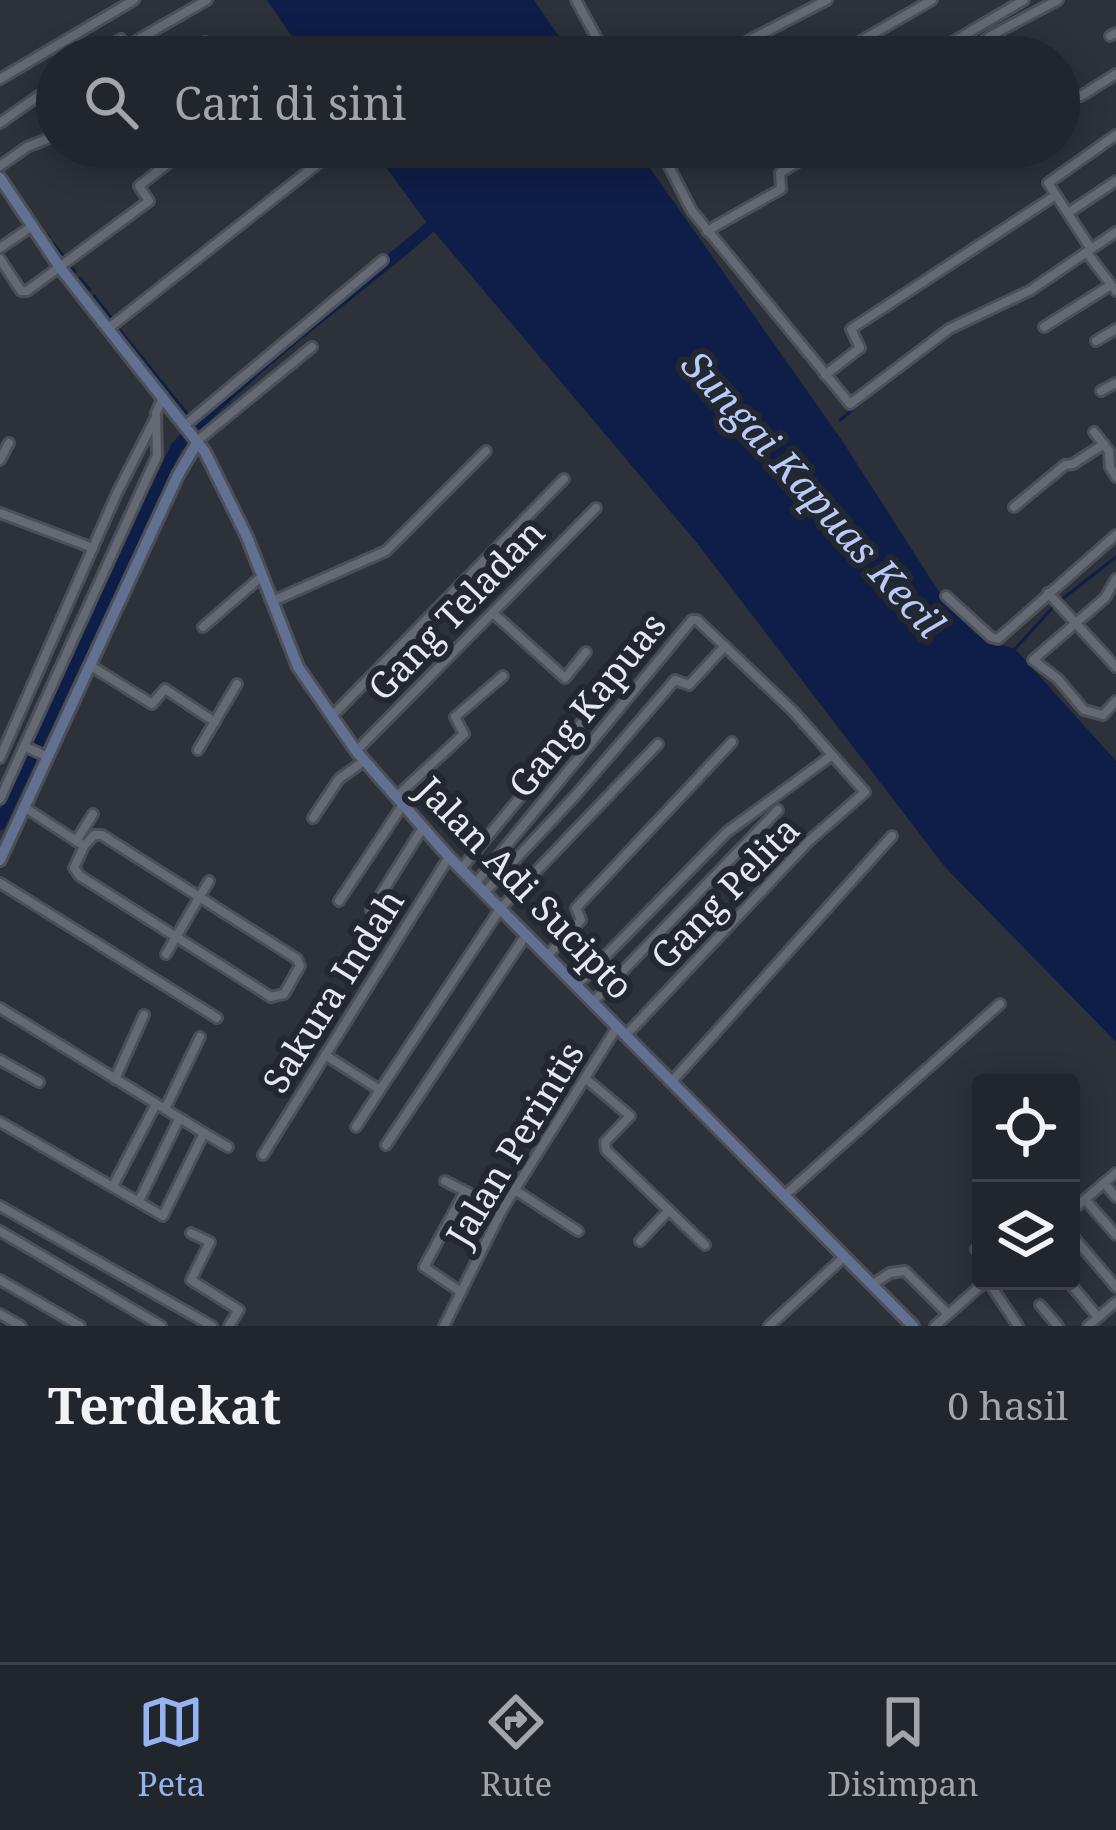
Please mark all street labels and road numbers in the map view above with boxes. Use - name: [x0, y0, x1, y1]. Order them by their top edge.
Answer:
- street label: Gang Teladan: [357, 508, 555, 711]
- street label: Gang Kapuas: [497, 602, 676, 807]
- street label: Jalan Adi Sucipto: [406, 765, 644, 1010]
- street label: Gang Pelita: [639, 806, 810, 980]
- street label: Sakura Indah: [251, 880, 415, 1102]
- street label: Jalan Perintis: [434, 1032, 595, 1256]

